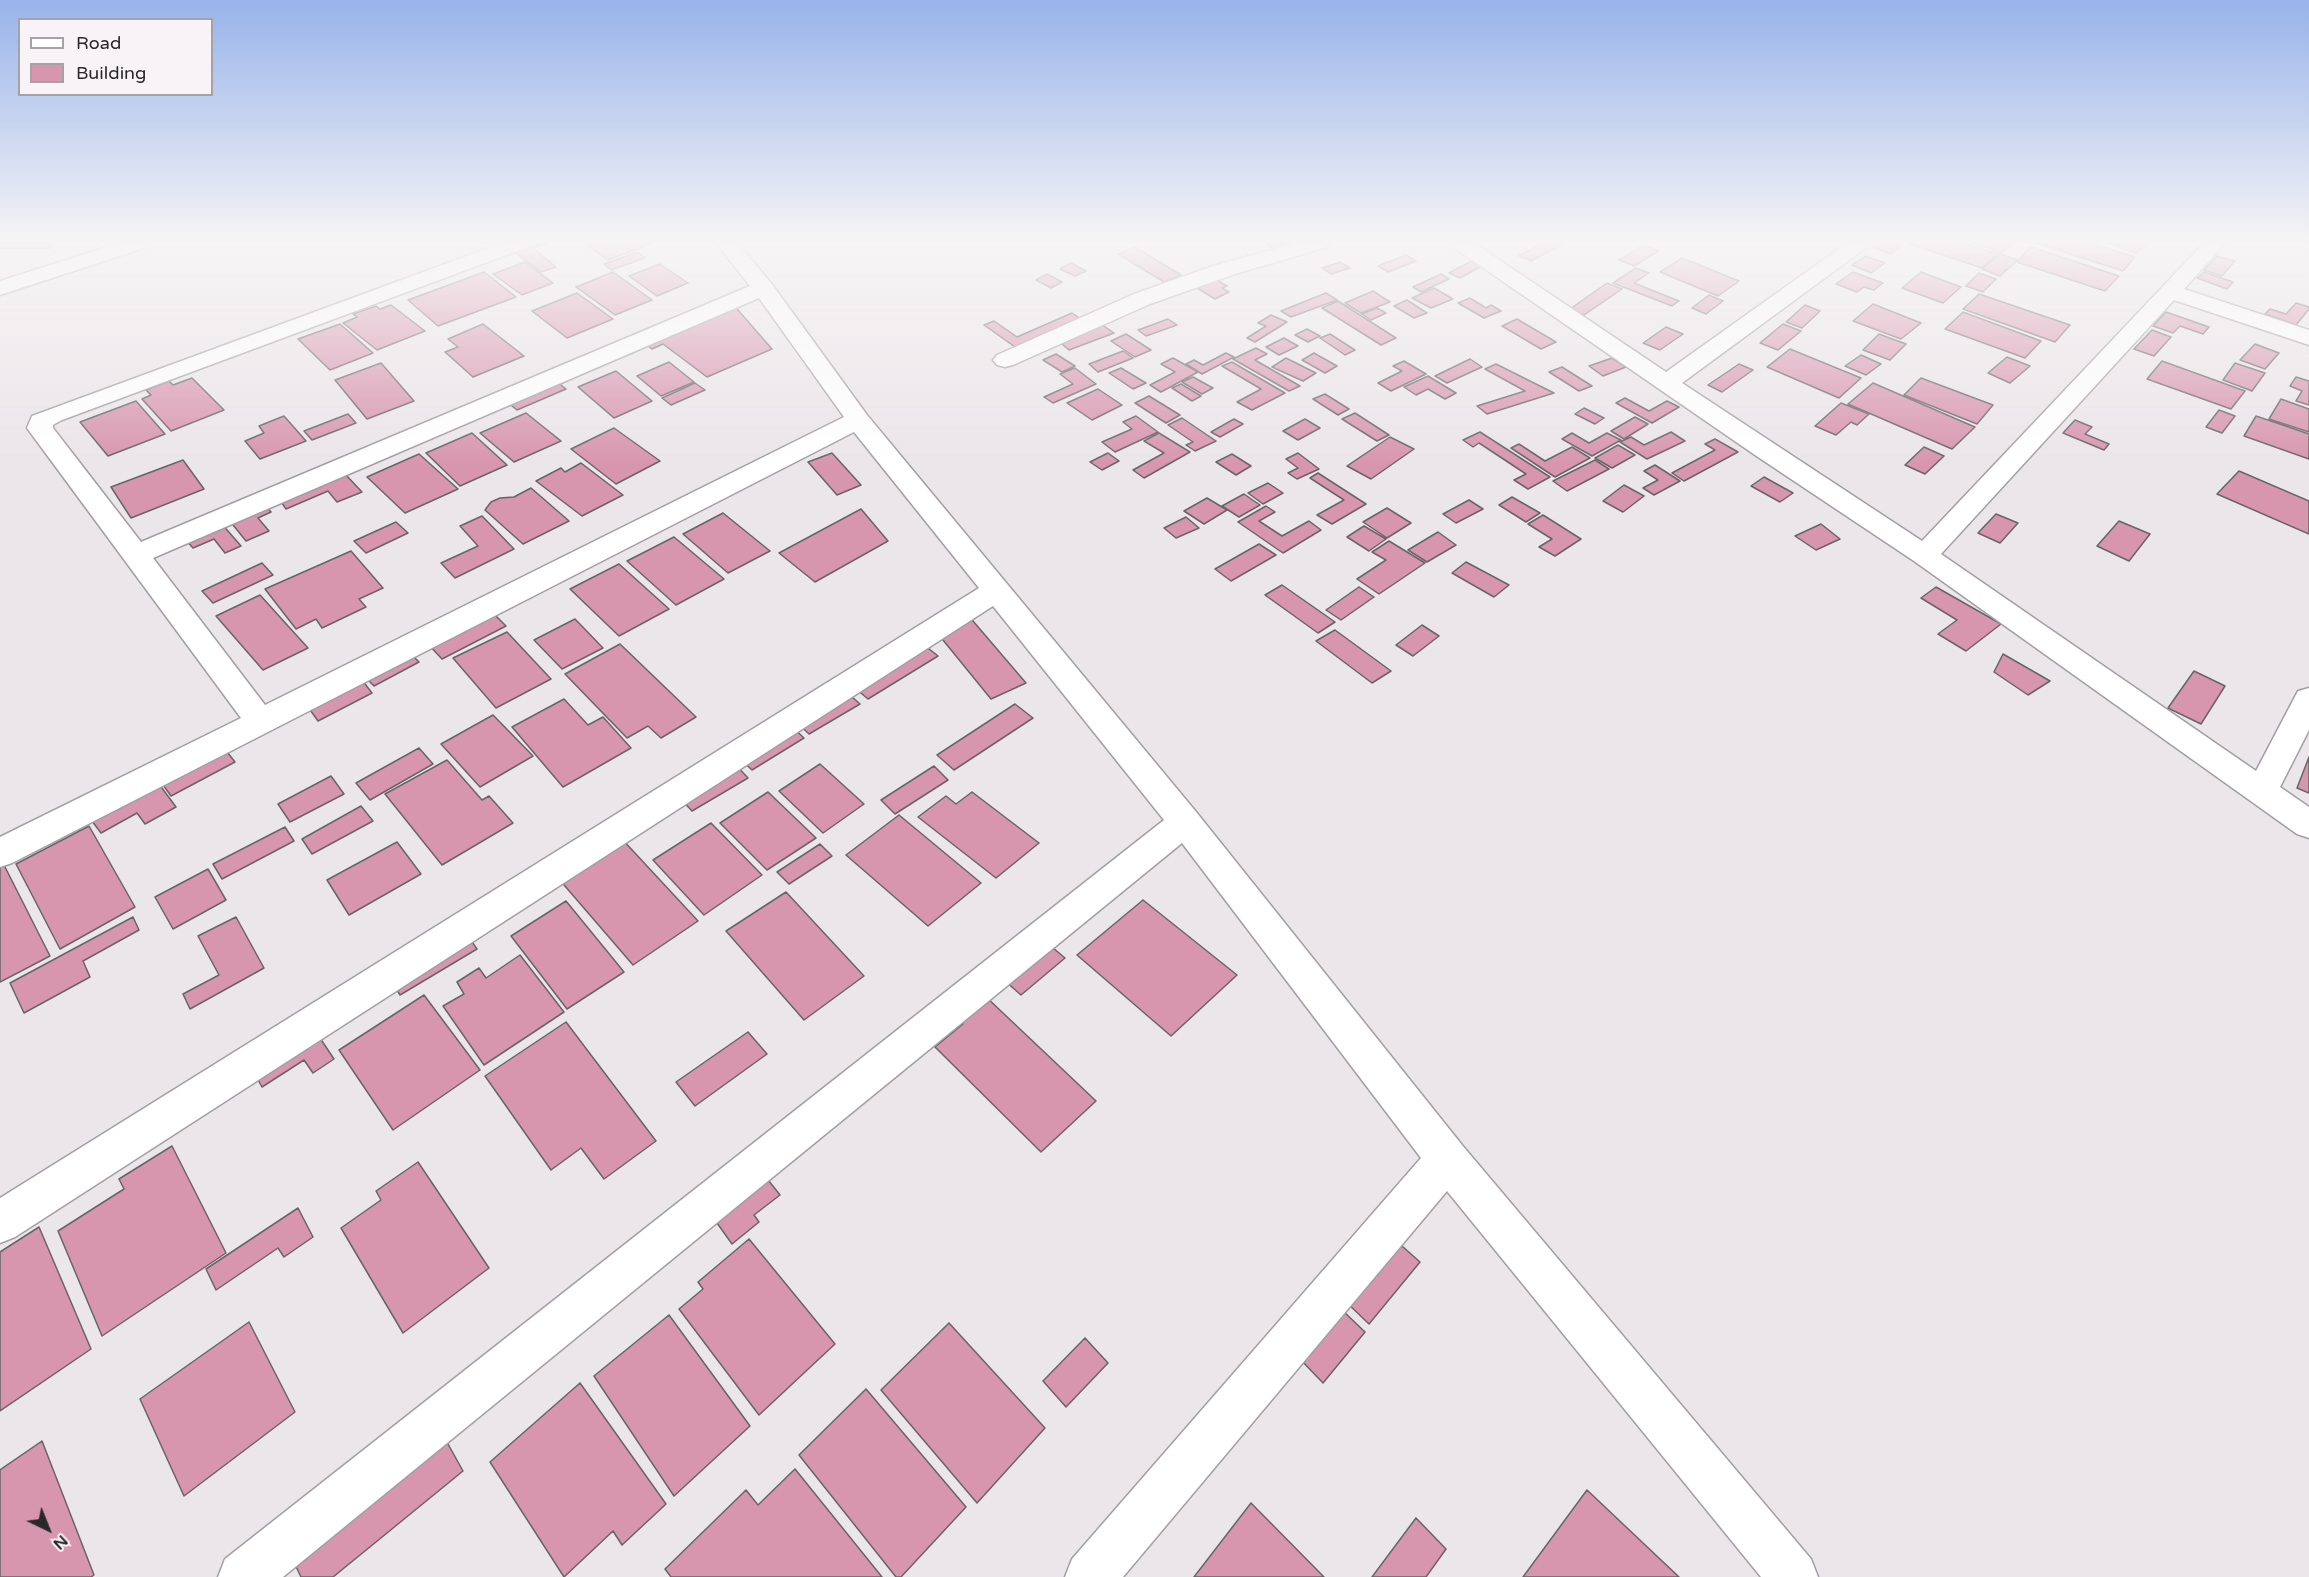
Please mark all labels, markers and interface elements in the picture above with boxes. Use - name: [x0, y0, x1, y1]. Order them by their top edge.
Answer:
- legend: [18, 18, 213, 96]
- text: Road: [76, 32, 121, 54]
- text: Building: [76, 62, 146, 84]
- north arrow: [18, 1499, 78, 1559]
- text: N: [49, 1530, 72, 1554]

